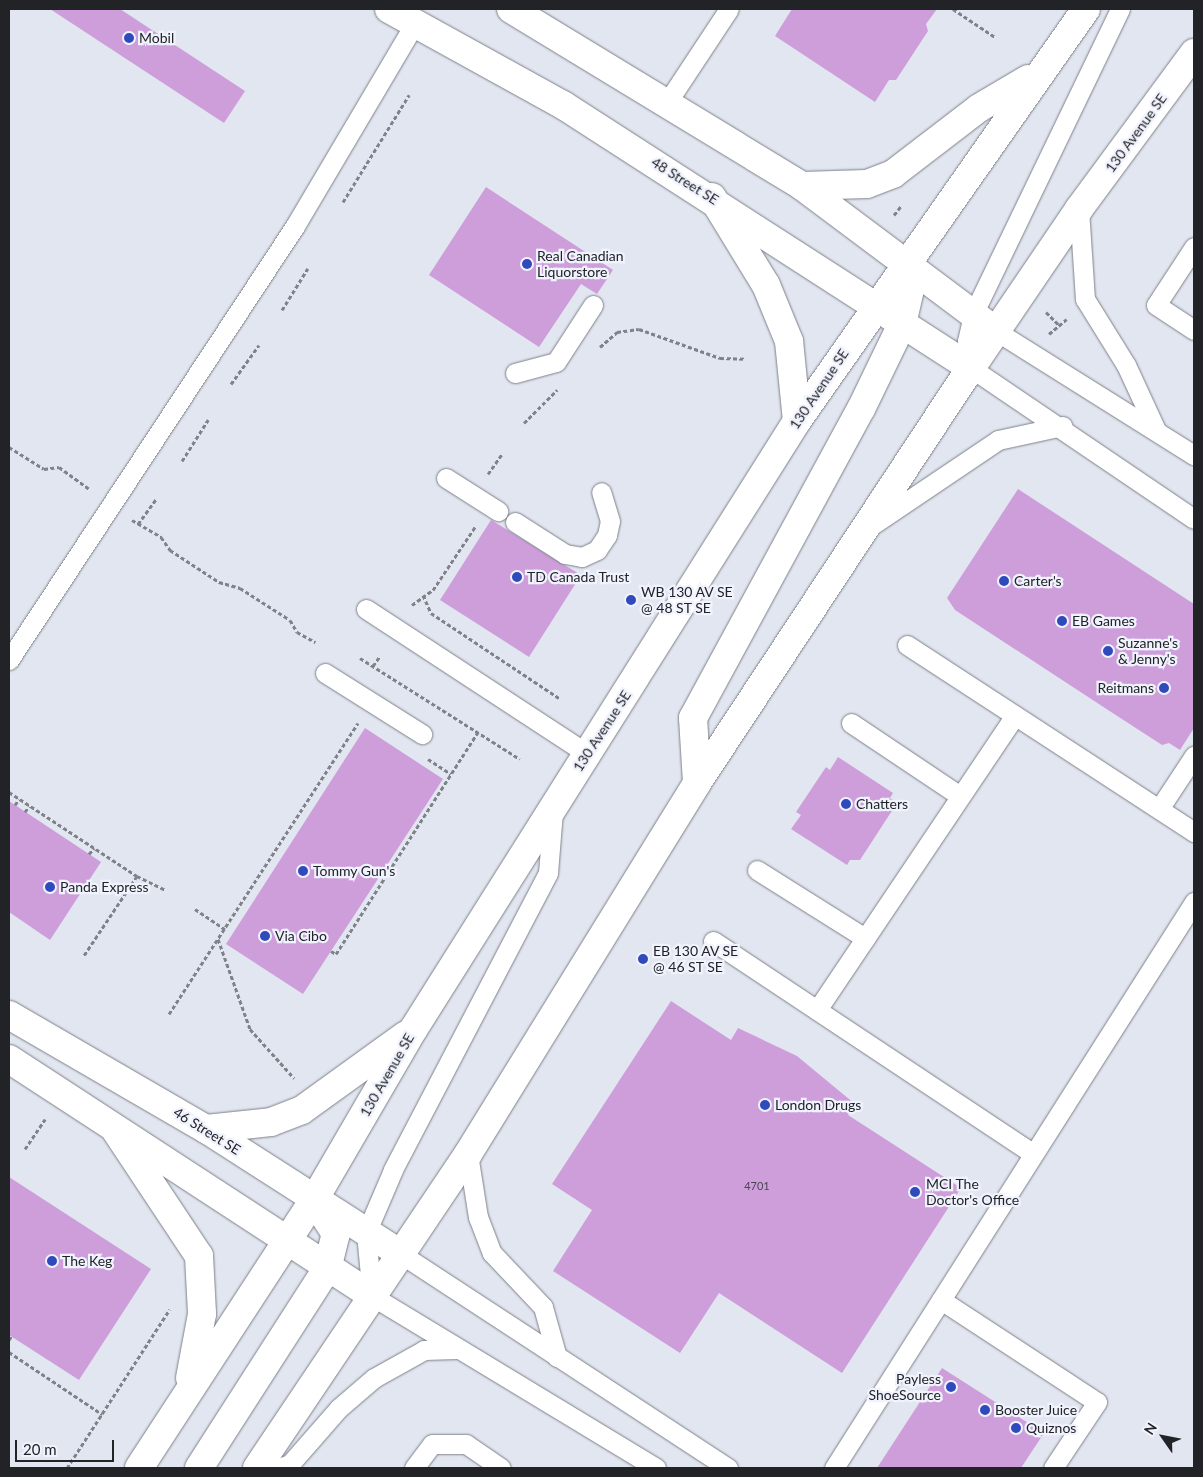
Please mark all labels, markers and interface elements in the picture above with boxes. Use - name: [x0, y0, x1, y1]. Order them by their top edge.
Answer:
- place label: Mobil: [139, 30, 174, 46]
- marker: Mobil: [123, 32, 135, 44]
- street label: 130 Avenue SE: [1102, 90, 1170, 176]
- street label: 48 Street SE: [648, 154, 722, 208]
- place label: Real Canadian Liquorstore: [537, 248, 624, 280]
- marker: Real Canadian Liquorstore: [521, 258, 533, 270]
- street label: 130 Avenue SE: [786, 346, 852, 432]
- place label: TD Canada Trust: [527, 569, 630, 585]
- marker: TD Canada Trust: [511, 571, 523, 583]
- place label: Carter's: [1014, 573, 1062, 589]
- marker: Carter's: [998, 575, 1010, 587]
- place label: WB 130 AV SE @ 48 ST SE: [641, 584, 734, 616]
- marker: WB 130 AV SE @ 48 ST SE: [625, 594, 637, 606]
- place label: EB Games: [1072, 613, 1135, 629]
- marker: EB Games: [1056, 615, 1068, 627]
- place label: Suzanne's & Jenny's: [1118, 635, 1178, 668]
- marker: Suzanne's & Jenny's: [1102, 645, 1114, 657]
- place label: Reitmans: [1098, 680, 1154, 696]
- marker: Reitmans: [1158, 682, 1170, 694]
- street label: 130 Avenue SE: [569, 687, 635, 775]
- place label: Chatters: [856, 796, 908, 812]
- marker: Chatters: [840, 798, 852, 810]
- place label: Tommy Gun's: [313, 863, 396, 879]
- marker: Tommy Gun's: [297, 865, 309, 877]
- place label: Panda Express: [60, 879, 149, 895]
- marker: Panda Express: [44, 881, 56, 893]
- place label: Via Cibo: [275, 928, 327, 944]
- marker: Via Cibo: [259, 930, 271, 942]
- place label: EB 130 AV SE @ 46 ST SE: [653, 943, 739, 976]
- marker: EB 130 AV SE @ 46 ST SE: [637, 953, 649, 965]
- street label: 130 Avenue SE: [356, 1030, 418, 1120]
- place label: London Drugs: [775, 1097, 861, 1113]
- marker: London Drugs: [759, 1099, 771, 1111]
- street label: 46 Street SE: [170, 1104, 244, 1158]
- place label: MCI The Doctor's Office: [926, 1176, 1019, 1208]
- house number: 4701: [744, 1179, 770, 1193]
- marker: MCI The Doctor's Office: [908, 1185, 922, 1199]
- place label: The Keg: [62, 1253, 112, 1269]
- marker: The Keg: [46, 1255, 58, 1267]
- place label: Payless ShoeSource: [869, 1371, 941, 1404]
- marker: Payless ShoeSource: [945, 1381, 957, 1393]
- place label: Booster Juice: [995, 1402, 1078, 1418]
- marker: Booster Juice: [979, 1404, 991, 1416]
- north arrow: [1138, 1412, 1188, 1462]
- text: N: [1140, 1419, 1160, 1438]
- place label: Quiznos: [1026, 1420, 1076, 1436]
- marker: Quiznos: [1010, 1422, 1022, 1434]
- scale bar: [18, 1430, 116, 1462]
- text: 20 m: [23, 1440, 57, 1458]

